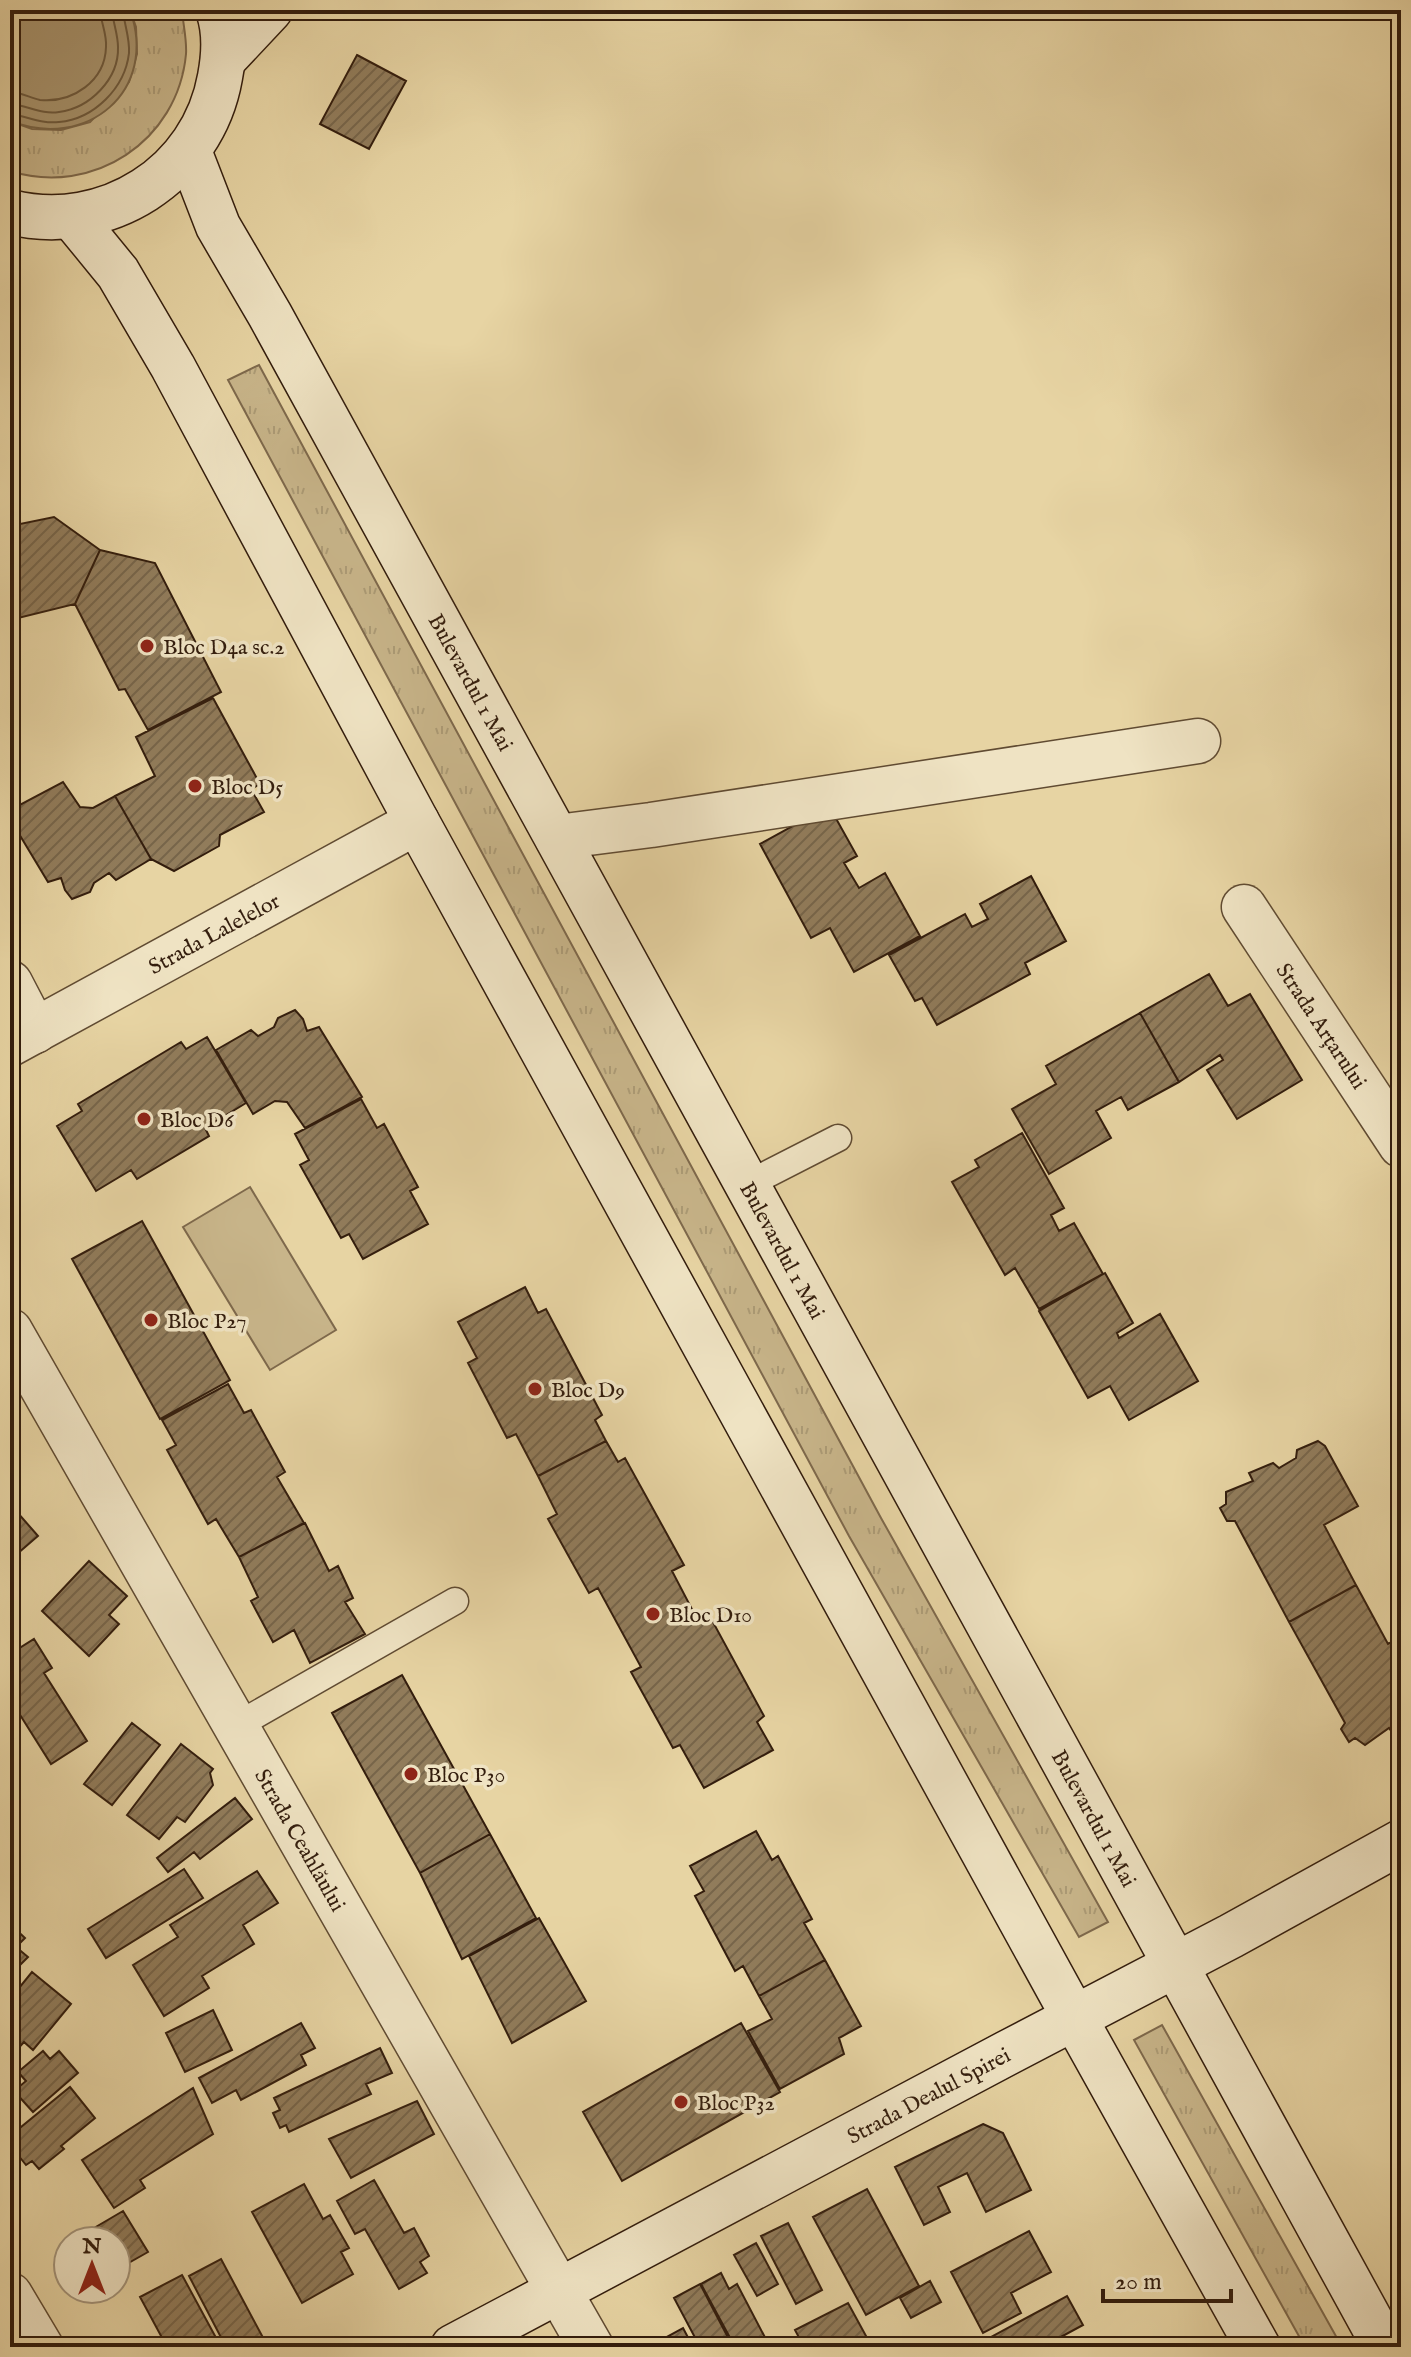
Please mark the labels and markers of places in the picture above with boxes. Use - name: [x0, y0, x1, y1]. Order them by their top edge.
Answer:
- place label: Bloc D4a sc.2: [163, 634, 285, 662]
- marker: Bloc D4a sc.2: [138, 637, 156, 655]
- place label: Bloc D5: [211, 774, 283, 802]
- marker: Bloc D5: [186, 777, 204, 795]
- place label: Bloc D6: [160, 1107, 234, 1135]
- marker: Bloc D6: [135, 1110, 153, 1128]
- place label: Bloc P27: [167, 1308, 247, 1336]
- marker: Bloc P27: [142, 1311, 160, 1329]
- place label: Bloc D9: [551, 1377, 625, 1405]
- marker: Bloc D9: [526, 1380, 544, 1398]
- place label: Bloc D10: [669, 1602, 752, 1630]
- marker: Bloc D10: [644, 1605, 662, 1623]
- place label: Bloc P30: [427, 1762, 505, 1790]
- marker: Bloc P30: [402, 1765, 420, 1783]
- place label: Bloc P32: [697, 2090, 775, 2118]
- marker: Bloc P32: [672, 2093, 690, 2111]

